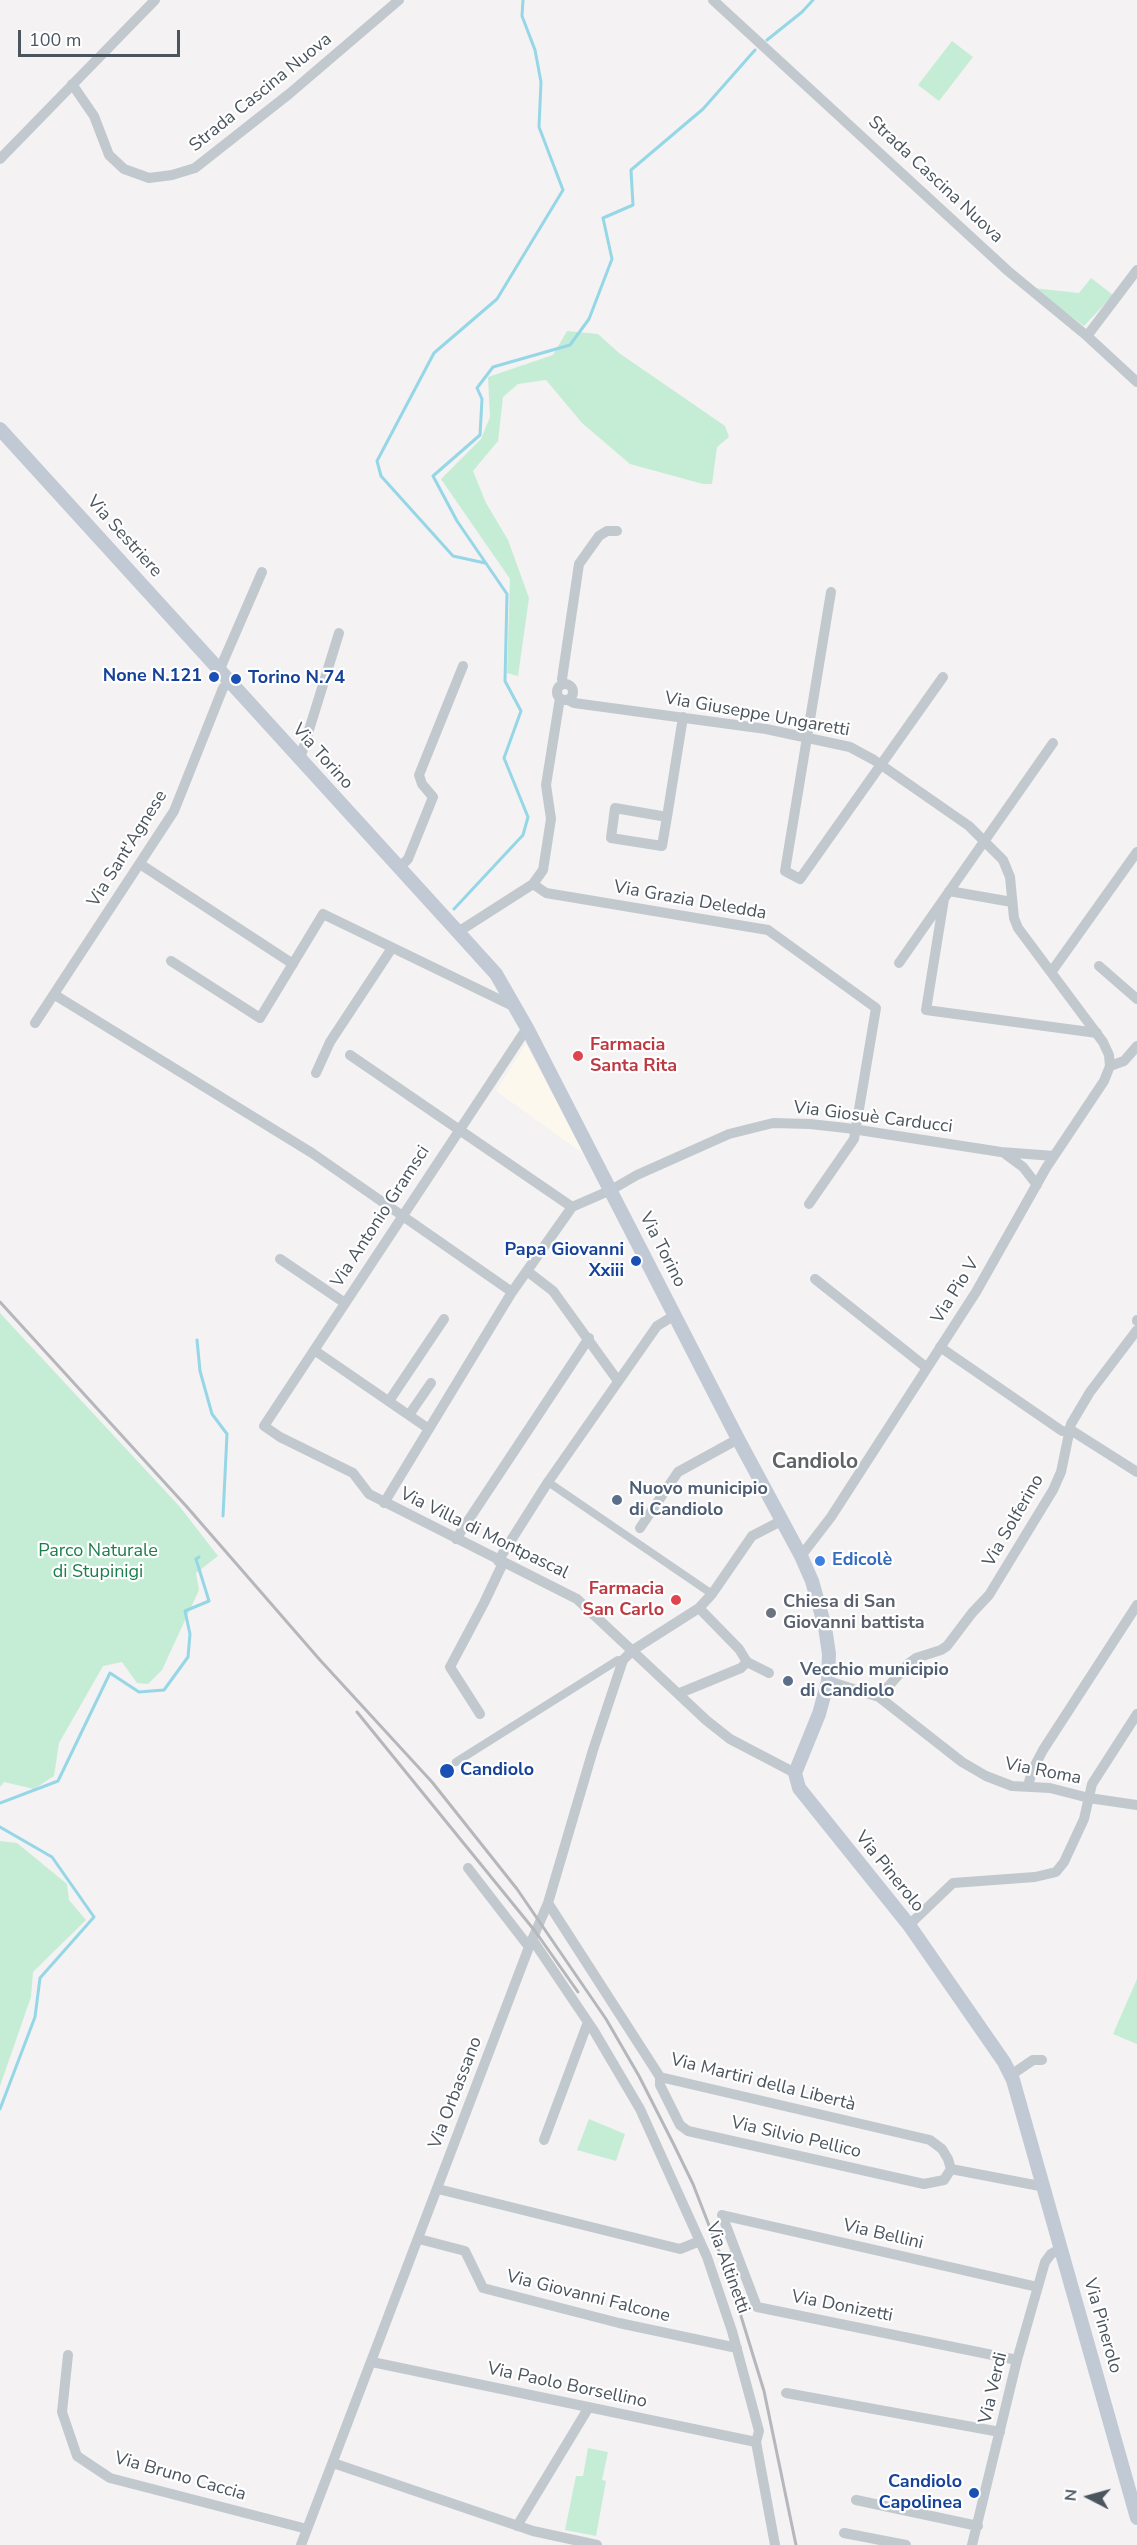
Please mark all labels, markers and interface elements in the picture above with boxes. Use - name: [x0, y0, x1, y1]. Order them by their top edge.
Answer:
- scale bar: [21, 18, 183, 56]
- text: 100 m: [29, 28, 81, 52]
- street label: Strada Cascina Nuova: [186, 29, 336, 157]
- street label: Strada Cascina Nuova: [863, 112, 1007, 248]
- street label: Via Sestriere: [82, 492, 166, 582]
- place label: None N.121: [103, 666, 202, 688]
- place label: Torino N.74: [248, 668, 345, 690]
- marker: None N.121: [207, 670, 221, 684]
- marker: Torino N.74: [229, 672, 243, 686]
- street label: Via Giuseppe Ungaretti: [663, 688, 851, 742]
- street label: Via Torino: [287, 720, 357, 794]
- street label: Via Sant'Agnese: [83, 787, 173, 911]
- street label: Via Grazia Deledda: [612, 877, 768, 925]
- place label: Farmacia Santa Rita: [590, 1035, 677, 1078]
- marker: Farmacia Santa Rita: [571, 1049, 585, 1063]
- street label: Via Giosuè Carducci: [792, 1098, 954, 1138]
- street label: Via Antonio Gramsci: [327, 1142, 435, 1292]
- street label: Via Torino: [634, 1209, 690, 1291]
- place label: Papa Giovanni Xxiii: [504, 1240, 624, 1282]
- marker: Papa Giovanni Xxiii: [629, 1254, 643, 1268]
- street label: Via Pio V: [927, 1254, 985, 1328]
- district label: Candiolo: [772, 1450, 858, 1476]
- street label: Via Solferino: [979, 1471, 1049, 1571]
- place label: Nuovo municipio di Candiolo: [629, 1479, 768, 1522]
- street label: Via Villa di Montpascal: [396, 1484, 572, 1584]
- marker: Nuovo municipio di Candiolo: [610, 1493, 624, 1507]
- park label: Parco Naturale di Stupinigi: [38, 1541, 158, 1584]
- place label: Edicolè: [832, 1550, 892, 1572]
- marker: Edicolè: [813, 1554, 827, 1568]
- place label: Farmacia San Carlo: [583, 1579, 664, 1622]
- place label: Chiesa di San Giovanni battista: [783, 1592, 925, 1634]
- marker: Farmacia San Carlo: [669, 1593, 683, 1607]
- marker: Chiesa di San Giovanni battista: [764, 1606, 778, 1620]
- place label: Vecchio municipio di Candiolo: [800, 1660, 949, 1702]
- marker: Vecchio municipio di Candiolo: [781, 1674, 795, 1688]
- street label: Via Roma: [1003, 1754, 1083, 1790]
- place label: Candiolo: [460, 1760, 534, 1782]
- marker: Candiolo: [438, 1762, 456, 1780]
- street label: Via Pinerolo: [850, 1827, 928, 1917]
- street label: Via Orbassano: [425, 2034, 487, 2152]
- street label: Via Martiri della Libertà: [668, 2050, 858, 2116]
- street label: Via Silvio Pellico: [729, 2113, 863, 2163]
- street label: Via Bellini: [841, 2215, 925, 2255]
- street label: Via Altinetti: [700, 2219, 754, 2317]
- street label: Via Giovanni Falcone: [504, 2266, 672, 2328]
- street label: Via Pinerolo: [1078, 2276, 1126, 2376]
- street label: Via Donizetti: [789, 2287, 895, 2327]
- street label: Via Verdi: [975, 2350, 1013, 2426]
- street label: Via Paolo Borsellino: [485, 2358, 649, 2414]
- street label: Via Bruno Caccia: [112, 2448, 248, 2506]
- north arrow: [1059, 2467, 1119, 2527]
- place label: Candiolo Capolinea: [879, 2472, 962, 2514]
- marker: Candiolo Capolinea: [967, 2486, 981, 2500]
- text: N: [1060, 2488, 1083, 2502]

